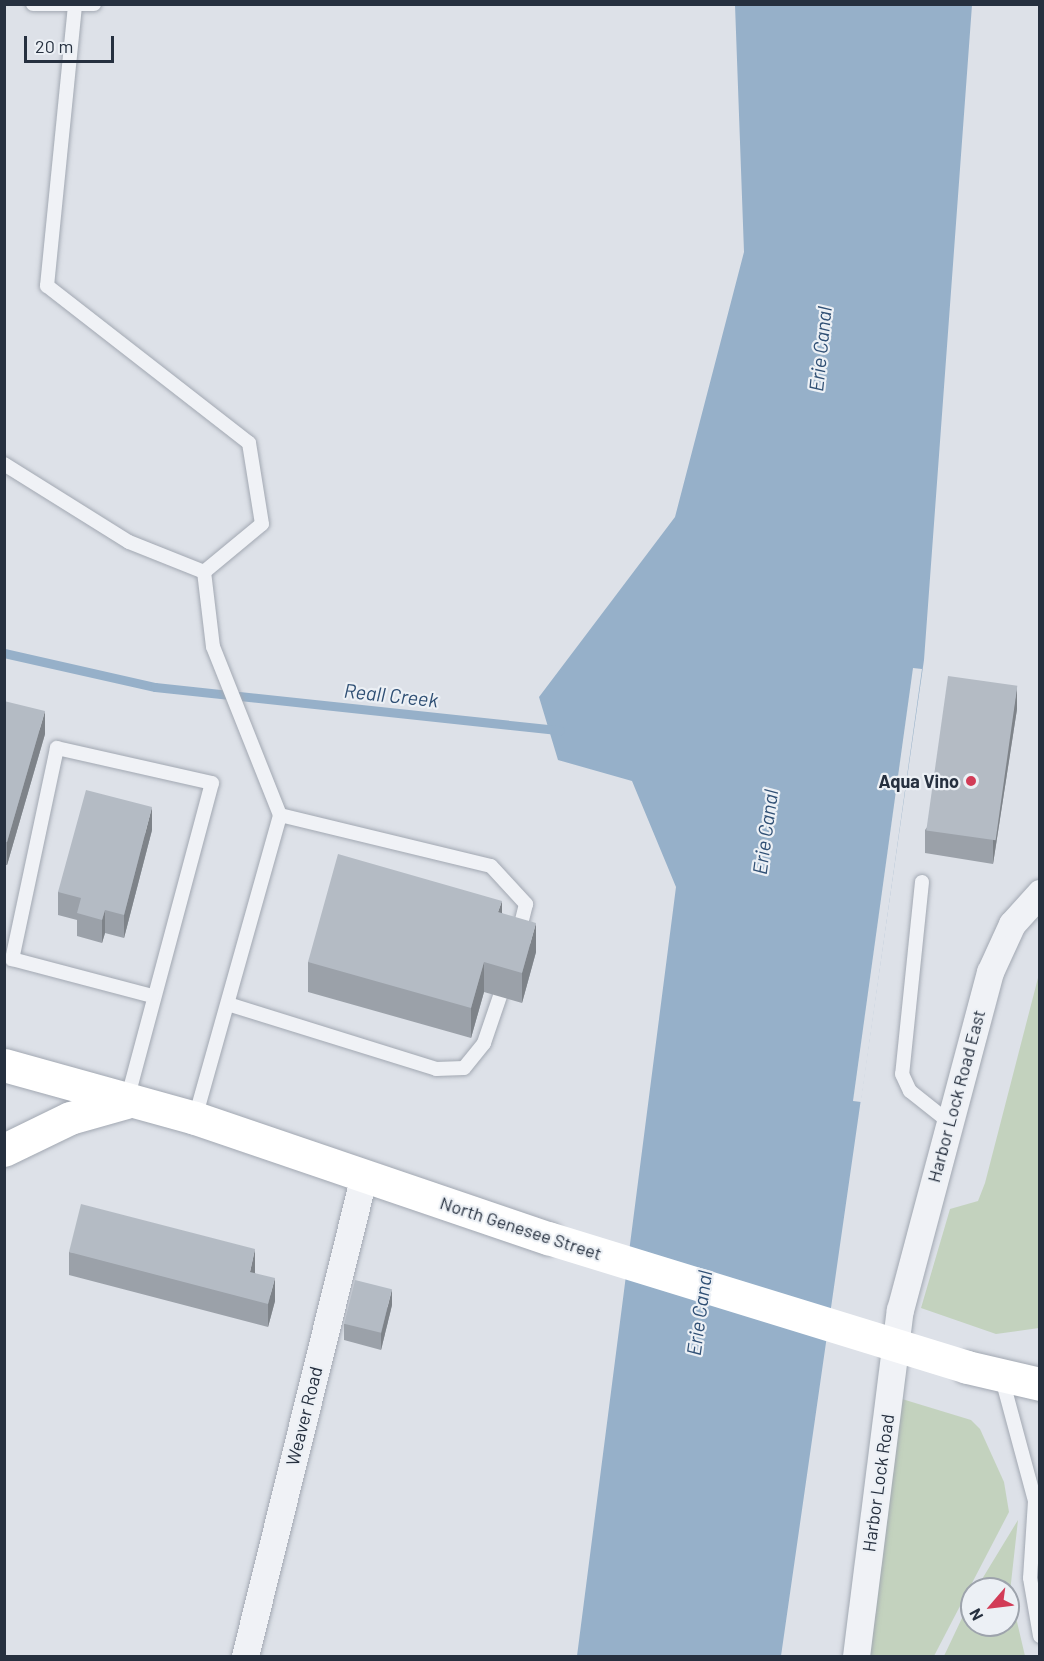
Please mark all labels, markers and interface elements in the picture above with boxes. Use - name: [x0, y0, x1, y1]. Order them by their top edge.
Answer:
- scale bar: [27, 24, 117, 62]
- text: 20 m: [35, 35, 73, 57]
- water label: Erie Canal: [804, 305, 836, 393]
- water label: Reall Creek: [343, 678, 439, 712]
- place label: Aqua Vino: [879, 770, 959, 792]
- marker: Aqua Vino: [964, 774, 978, 788]
- water label: Erie Canal: [747, 788, 783, 876]
- street label: Harbor Lock Road East: [923, 1007, 989, 1185]
- street label: North Genesee Street: [437, 1192, 605, 1264]
- water label: Erie Canal: [681, 1269, 717, 1357]
- street label: Weaver Road: [281, 1364, 327, 1468]
- street label: Harbor Lock Road: [858, 1413, 898, 1553]
- north arrow: [960, 1577, 1020, 1637]
- text: N: [965, 1606, 986, 1624]

